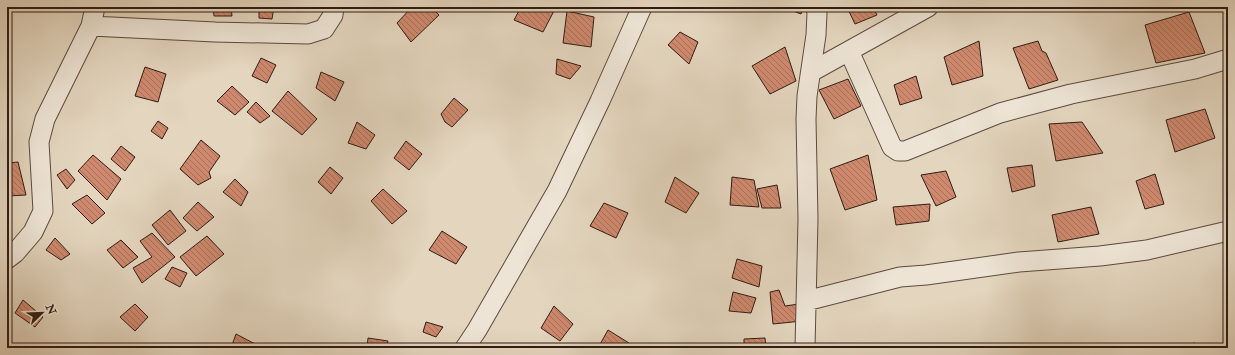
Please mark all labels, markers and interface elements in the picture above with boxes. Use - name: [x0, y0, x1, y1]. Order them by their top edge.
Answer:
- north arrow: [22, 293, 62, 333]
- text: N: [42, 301, 59, 317]

